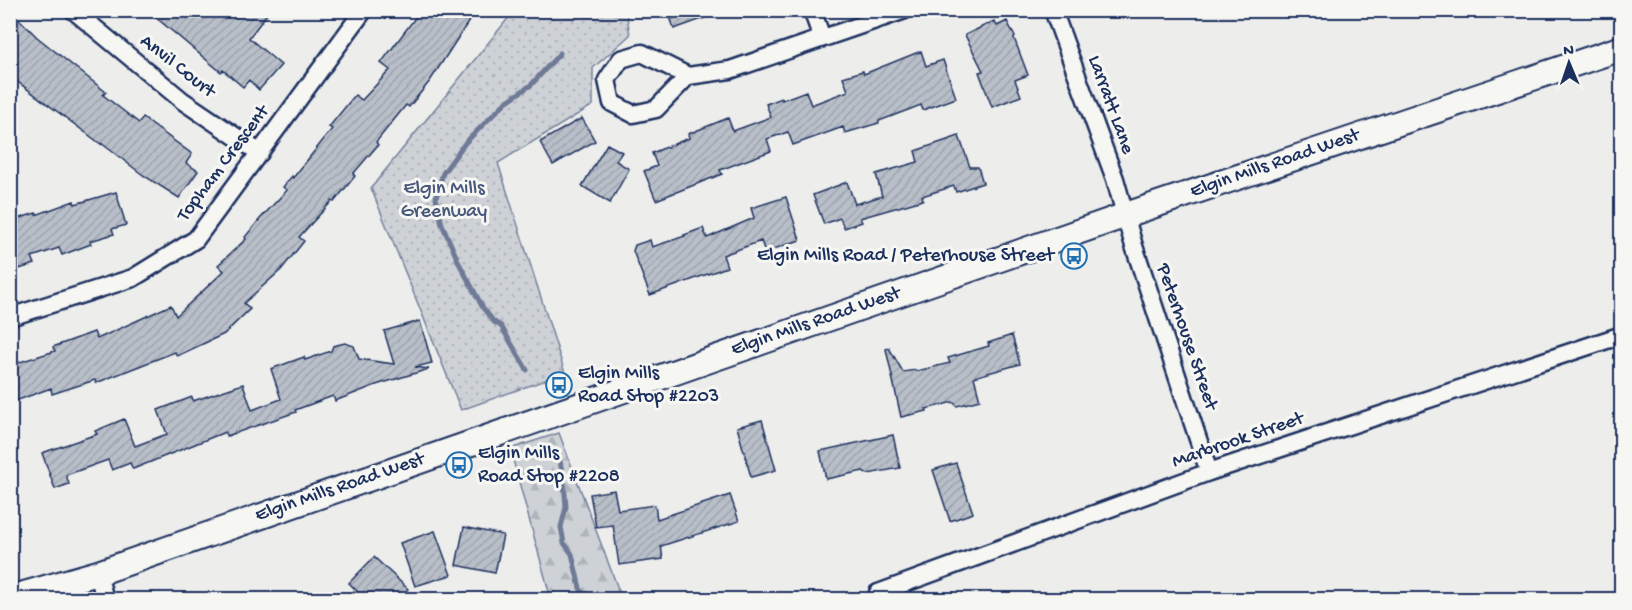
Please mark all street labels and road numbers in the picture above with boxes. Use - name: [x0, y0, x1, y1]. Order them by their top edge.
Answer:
- street label: Anvil Court: [135, 30, 221, 105]
- street label: Larratt Lane: [1082, 53, 1139, 158]
- street label: Topham Crescent: [172, 100, 276, 227]
- street label: Elgin Mills Road West: [1187, 124, 1364, 204]
- street label: Peterhouse Street: [1150, 260, 1222, 415]
- street label: Elgin Mills Road West: [728, 282, 905, 362]
- street label: Marbrook Street: [1169, 407, 1308, 474]
- street label: Elgin Mills Road West: [252, 448, 429, 528]

